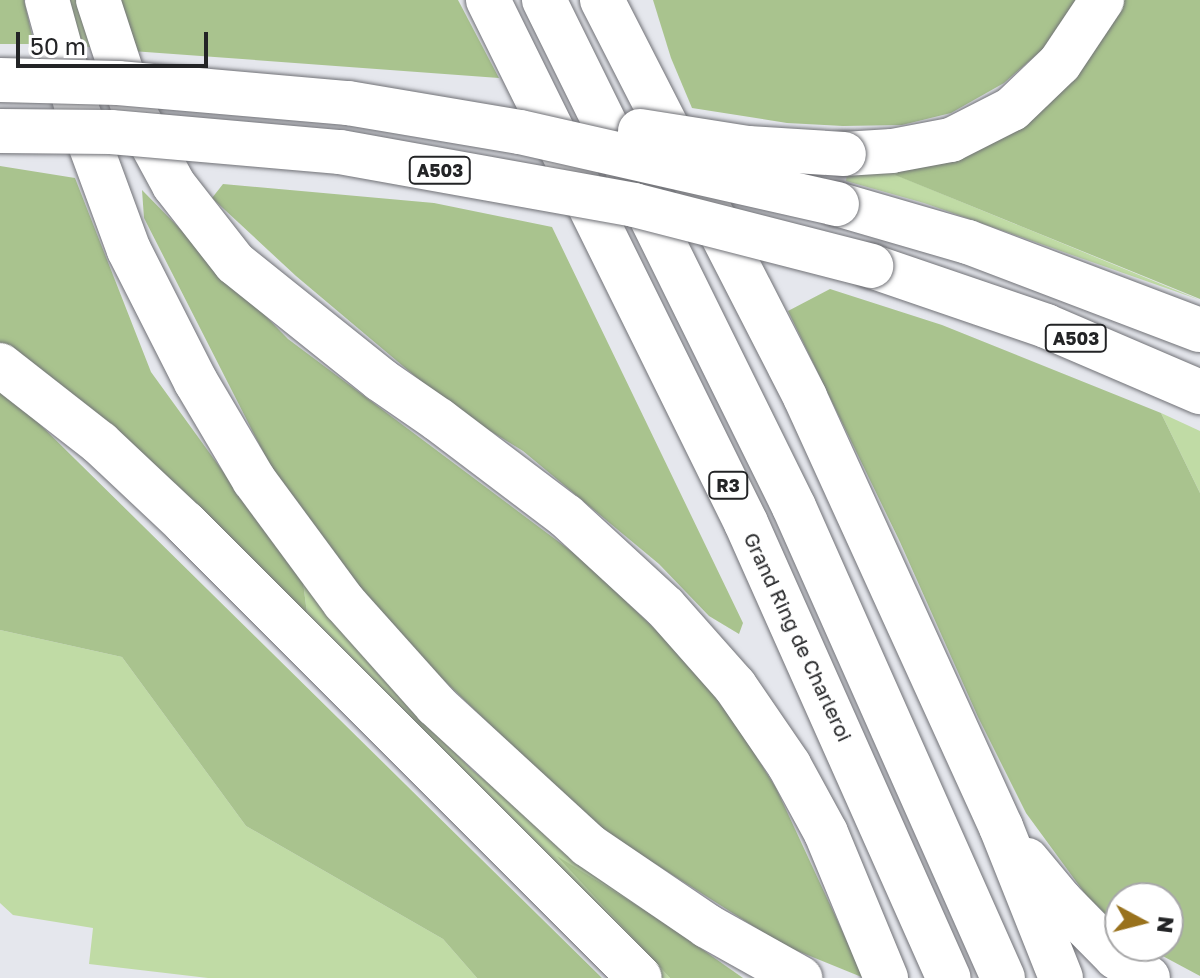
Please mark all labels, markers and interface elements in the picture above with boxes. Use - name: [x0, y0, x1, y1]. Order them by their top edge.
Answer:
- scale bar: [20, 16, 212, 66]
- text: 50 m: [30, 31, 86, 60]
- road number: A503: [408, 156, 472, 184]
- road number: A503: [1044, 324, 1108, 352]
- road number: R3: [708, 471, 748, 499]
- street label: Grand Ring de Charleroi: [739, 529, 857, 745]
- north arrow: [1104, 882, 1184, 962]
- text: N: [1152, 915, 1181, 935]

